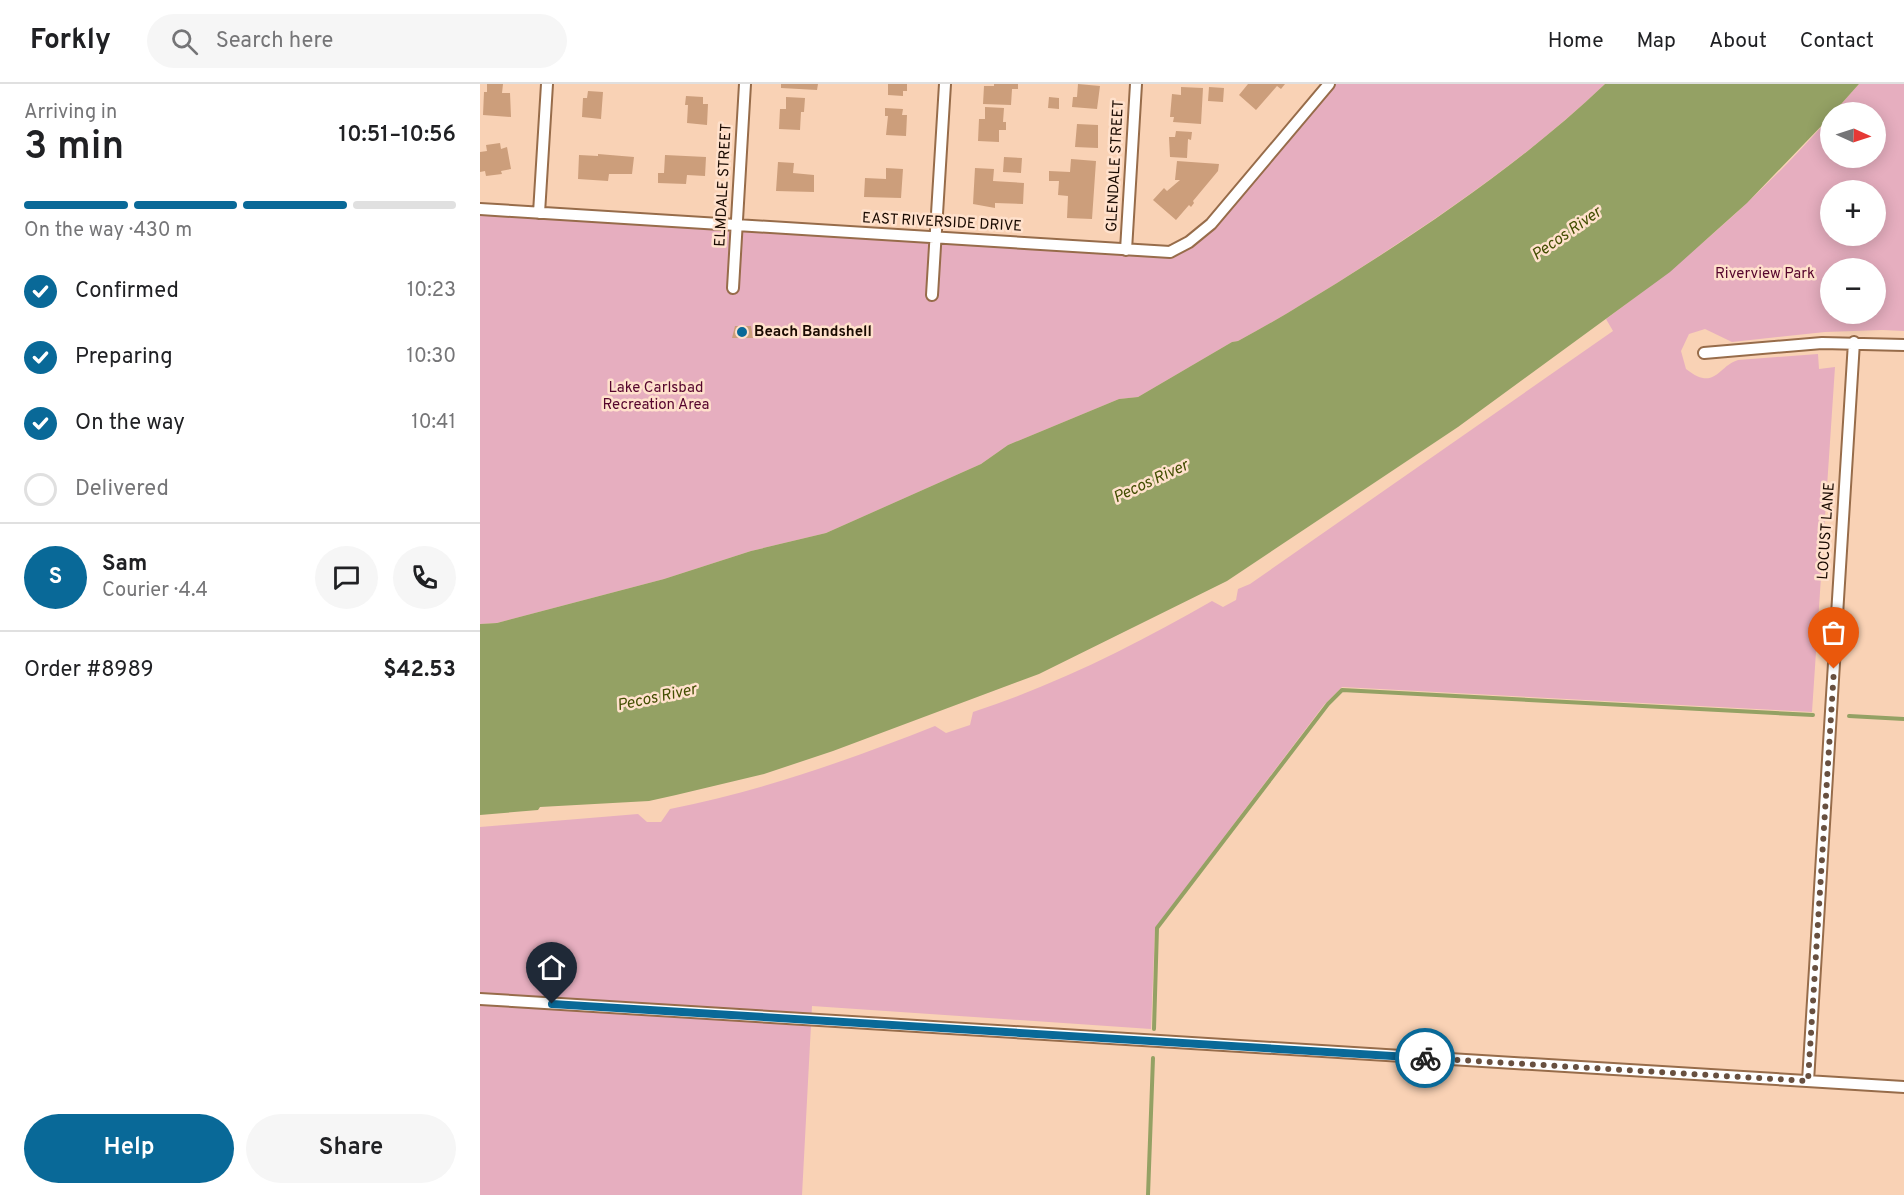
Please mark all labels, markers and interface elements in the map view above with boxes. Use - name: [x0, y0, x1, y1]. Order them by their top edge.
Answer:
- search box: [147, 14, 567, 68]
- text: Forkly: [30, 23, 111, 59]
- icon: search: [168, 25, 201, 58]
- text: Search here: [216, 28, 333, 55]
- text: Home: [1548, 28, 1604, 55]
- text: Map: [1637, 28, 1676, 55]
- text: About: [1709, 28, 1767, 55]
- text: Contact: [1800, 28, 1874, 55]
- street label: GLENDALE STREET: [1103, 99, 1129, 233]
- text: Arriving in: [24, 100, 117, 126]
- north arrow: [1820, 102, 1886, 168]
- map controls: [1820, 102, 1886, 324]
- text: 10:51–10:56: [339, 122, 456, 149]
- street label: ELMDALE STREET: [711, 123, 737, 247]
- text: 3 min: [24, 124, 124, 173]
- button: +: [1820, 180, 1886, 246]
- water label: Pecos River: [1528, 202, 1607, 265]
- street label: EAST RIVERSIDE DRIVE: [862, 209, 1022, 237]
- text: On the way · 430 m: [24, 218, 192, 244]
- button: −: [1820, 258, 1886, 324]
- park label: Riverview Park: [1715, 265, 1815, 284]
- icon: check: [24, 275, 57, 308]
- text: Confirmed: [75, 278, 179, 305]
- text: 10:23: [407, 278, 456, 304]
- place label: Beach Bandshell: [754, 323, 872, 342]
- marker: Beach Bandshell: [735, 325, 749, 339]
- icon: check: [24, 341, 57, 374]
- text: Preparing: [75, 344, 173, 371]
- text: 10:30: [407, 344, 456, 370]
- park label: Lake Carlsbad Recreation Area: [603, 379, 709, 415]
- icon: check: [24, 407, 57, 440]
- text: On the way: [75, 410, 185, 437]
- text: 10:41: [411, 410, 456, 436]
- water label: Pecos River: [1110, 455, 1194, 508]
- text: Delivered: [75, 476, 169, 503]
- street label: LOCUST LANE: [1814, 482, 1840, 580]
- button: chat: [315, 546, 378, 609]
- button: phone: [393, 546, 456, 609]
- text: Sam: [102, 551, 147, 578]
- text: S: [49, 564, 62, 591]
- text: Courier · 4.4: [102, 578, 208, 604]
- pin: [1808, 607, 1859, 669]
- icon: bag: [1817, 616, 1850, 649]
- text: Order #8989: [24, 657, 154, 684]
- text: $42.53: [383, 657, 456, 684]
- water label: Pecos River: [615, 679, 700, 716]
- pin: [526, 942, 577, 1004]
- icon: home: [535, 951, 568, 984]
- courier: [1395, 1028, 1455, 1088]
- icon: bike: [1409, 1042, 1442, 1075]
- button: Help: [24, 1114, 234, 1183]
- button: Share: [246, 1114, 456, 1183]

